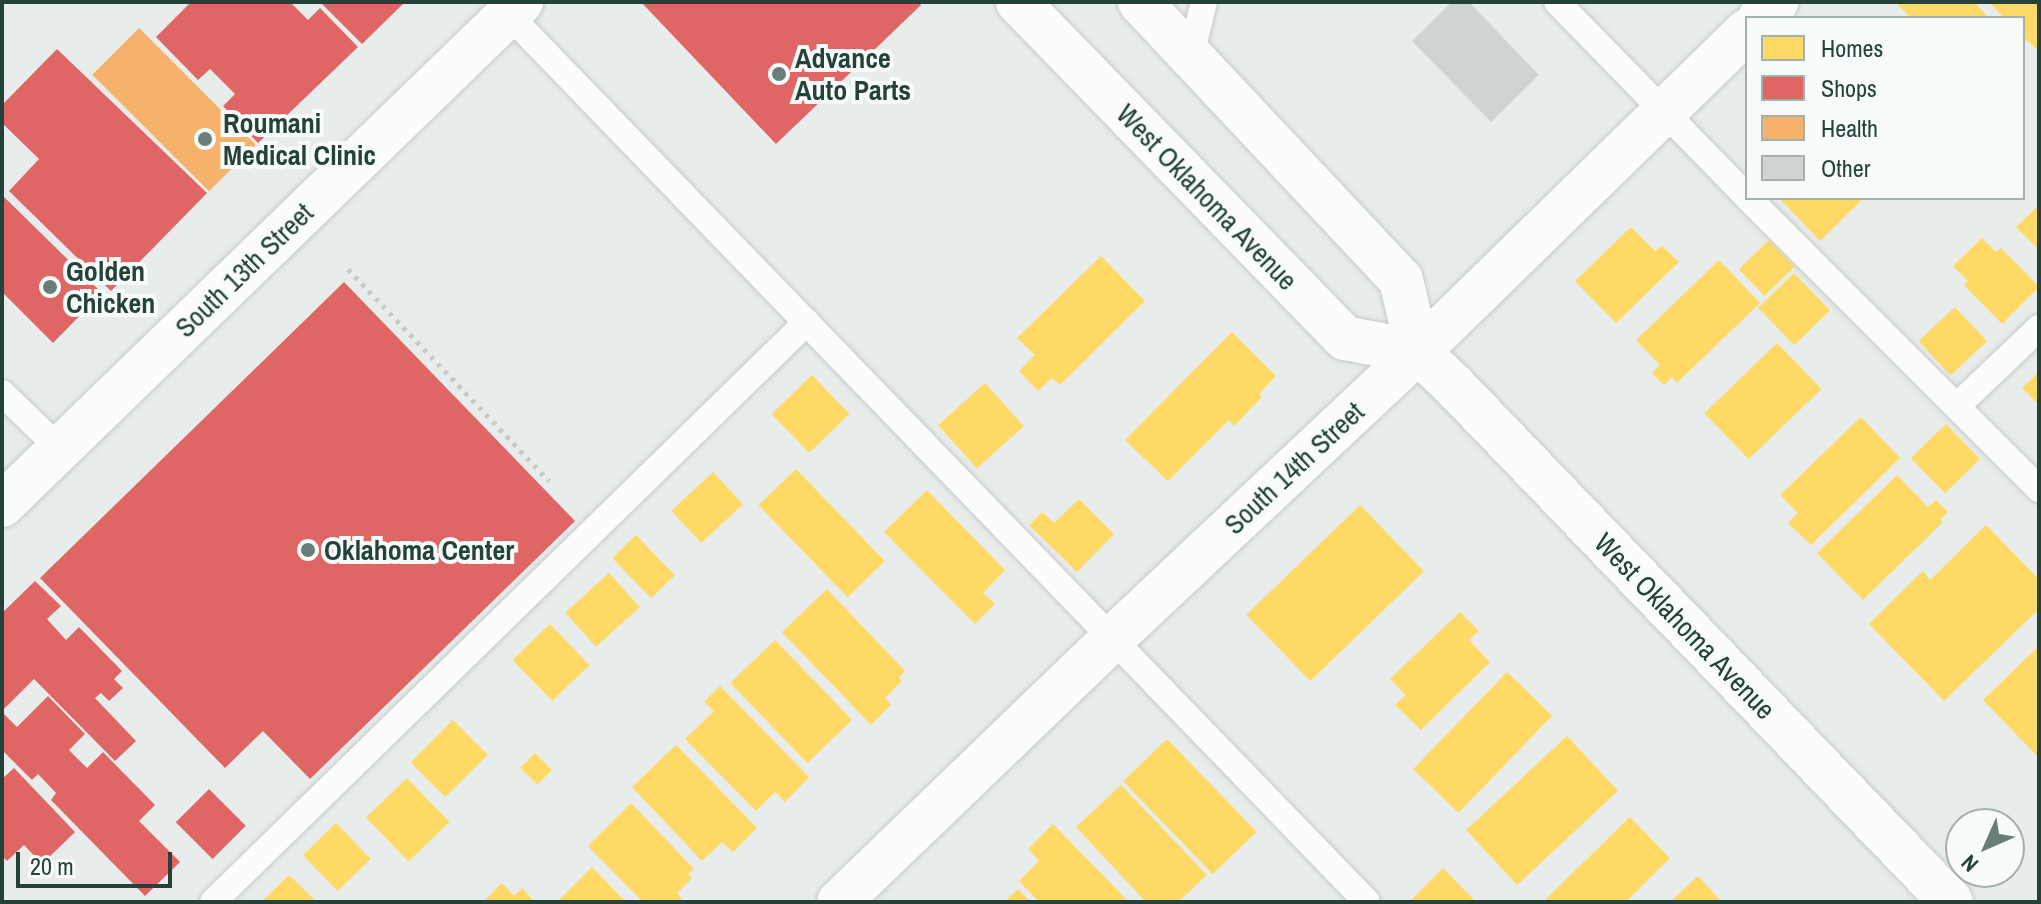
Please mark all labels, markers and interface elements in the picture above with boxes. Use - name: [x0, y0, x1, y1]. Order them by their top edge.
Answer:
- legend: [1745, 16, 2025, 200]
- text: Homes: [1821, 32, 1883, 64]
- place label: Advance Auto Parts: [795, 41, 911, 107]
- marker: Advance Auto Parts: [770, 65, 788, 83]
- text: Shops: [1821, 72, 1877, 104]
- street label: West Oklahoma Avenue: [1109, 97, 1305, 297]
- place label: Roumani Medical Clinic: [223, 106, 376, 172]
- text: Health: [1821, 112, 1878, 144]
- marker: Roumani Medical Clinic: [194, 128, 216, 150]
- text: Other: [1821, 152, 1870, 184]
- street label: South 13th Street: [168, 196, 320, 344]
- place label: Golden Chicken: [66, 254, 155, 320]
- marker: Golden Chicken: [41, 278, 59, 296]
- street label: South 14th Street: [1217, 395, 1371, 541]
- street label: West Oklahoma Avenue: [1587, 526, 1783, 726]
- place label: Oklahoma Center: [324, 533, 514, 567]
- marker: Oklahoma Center: [299, 541, 317, 559]
- north arrow: [1945, 808, 2025, 888]
- scale bar: [20, 836, 176, 886]
- text: N: [1954, 848, 1985, 879]
- text: 20 m: [30, 850, 74, 882]

